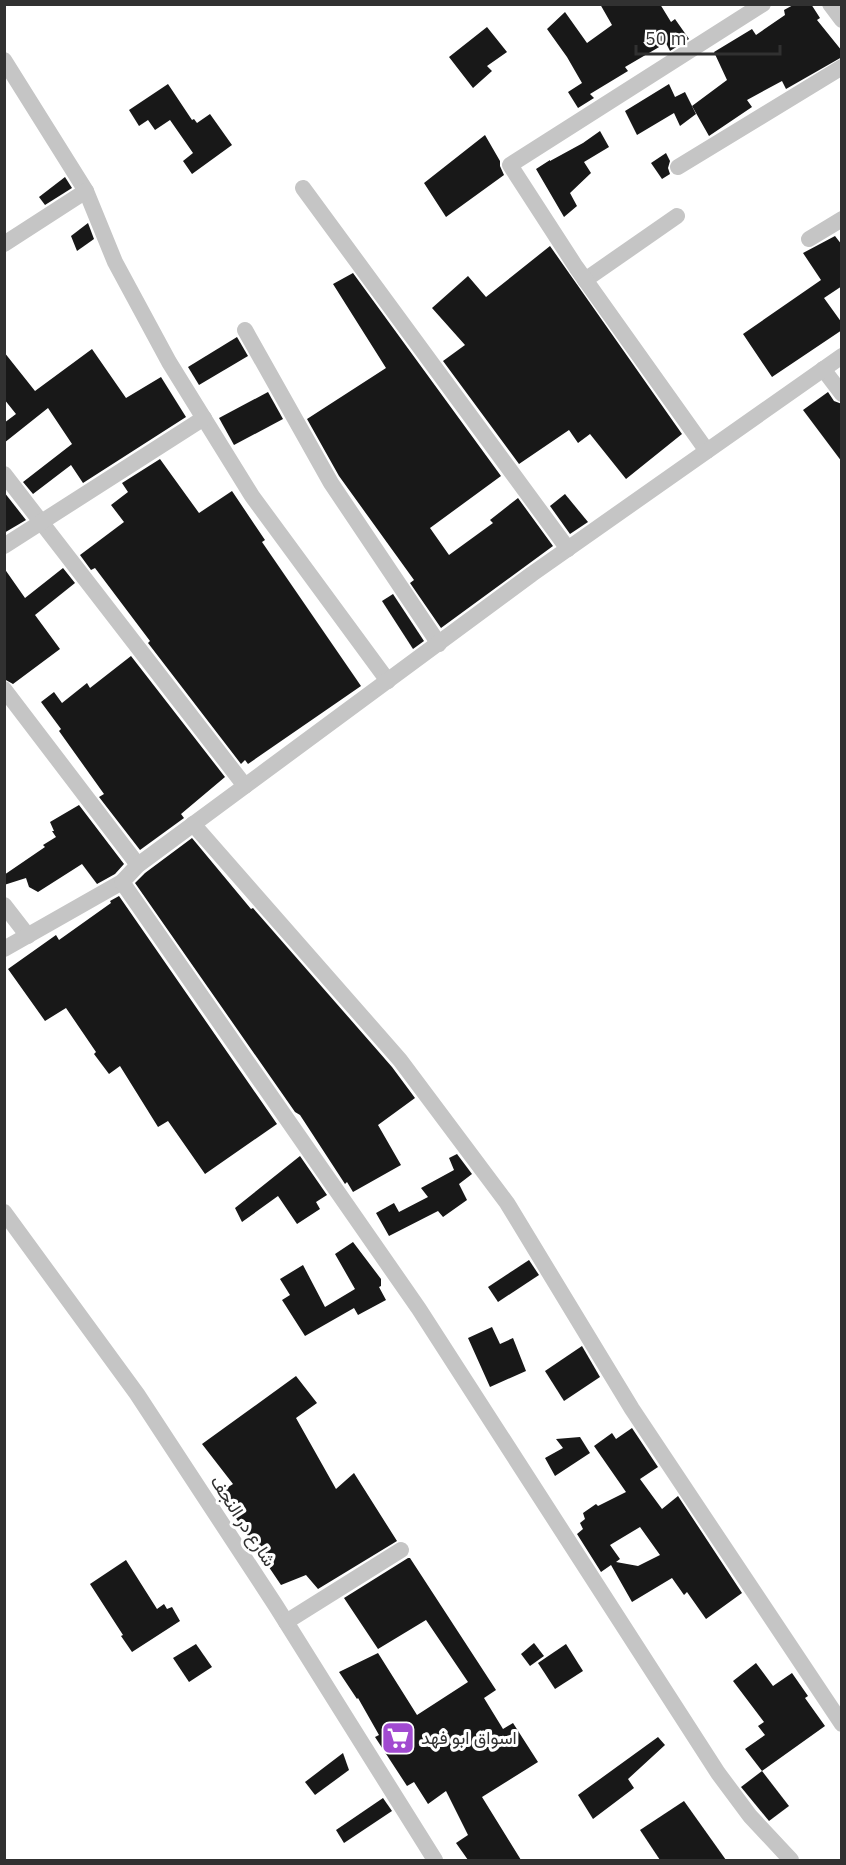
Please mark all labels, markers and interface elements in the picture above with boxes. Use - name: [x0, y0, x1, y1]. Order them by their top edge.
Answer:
- scale bar: [636, 18, 780, 56]
- text: 50 m: [645, 27, 687, 50]
- street label: شارع در النجف: [205, 1471, 281, 1571]
- supermarket icon: اسواق ابو فهد: [380, 1720, 416, 1756]
- place label: اسواق ابو فهد: [421, 1726, 517, 1749]

